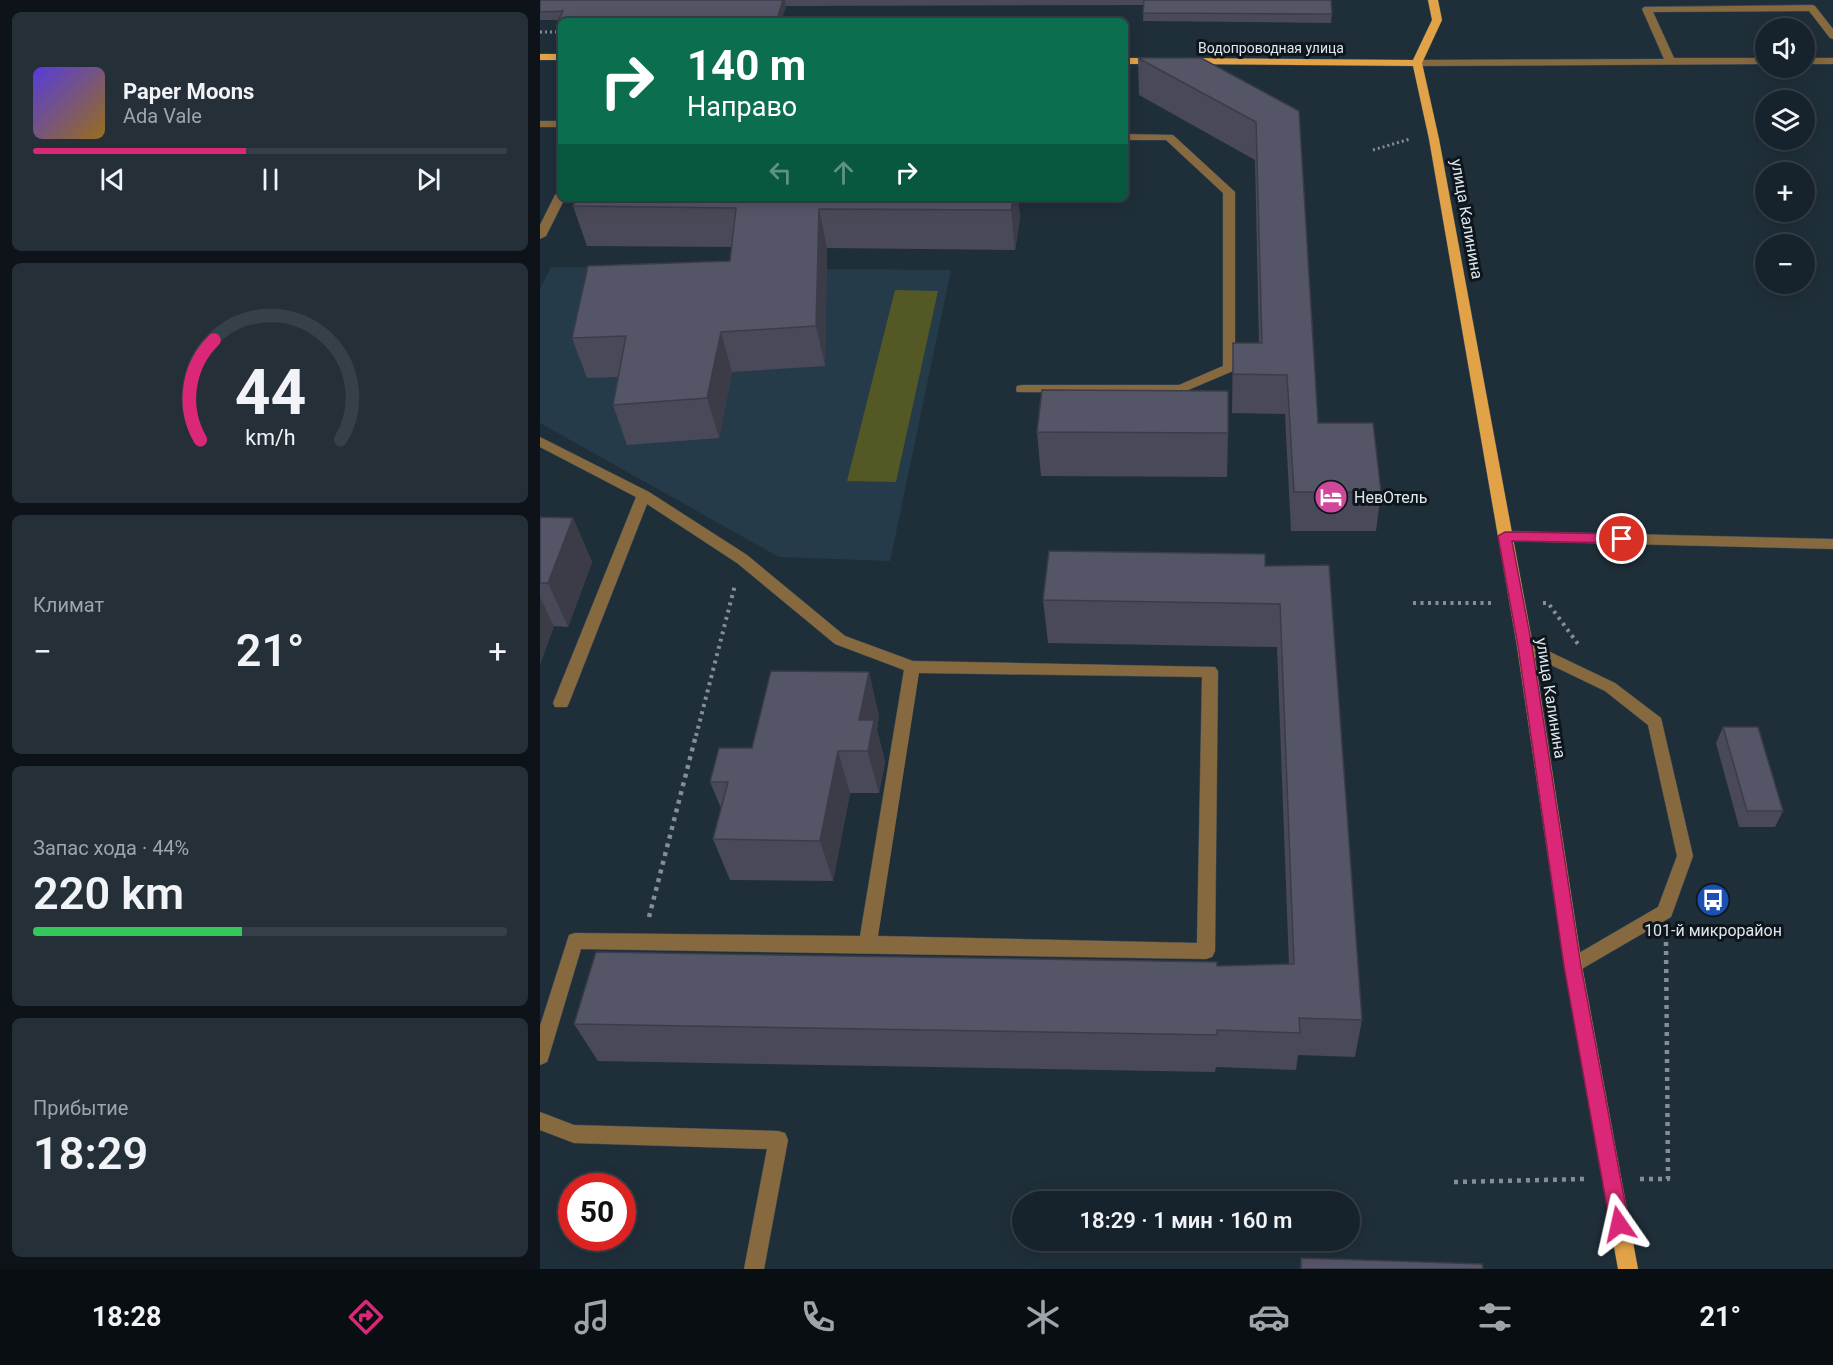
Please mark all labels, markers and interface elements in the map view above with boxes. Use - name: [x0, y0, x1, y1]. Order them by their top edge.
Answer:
- map controls: [1755, 18, 1815, 294]
- button: sound: [1755, 18, 1815, 78]
- street label: Водопроводная улица: [1198, 40, 1344, 56]
- text: 140 m: [687, 41, 806, 90]
- icon: right: [588, 42, 666, 120]
- text: Paper Moons: [123, 79, 254, 104]
- button: layers: [1755, 90, 1815, 150]
- text: Направо: [687, 91, 797, 123]
- text: Ada Vale: [123, 104, 202, 128]
- icon: left: [764, 156, 797, 189]
- icon: ahead: [827, 156, 860, 189]
- icon: right: [890, 156, 923, 189]
- street label: улица Калинина: [1447, 157, 1487, 281]
- button: +: [1755, 162, 1815, 222]
- icon: previous: [96, 163, 129, 196]
- icon: pause: [254, 163, 287, 196]
- icon: next: [412, 163, 445, 196]
- button: −: [1755, 234, 1815, 294]
- text: 44: [234, 356, 306, 429]
- text: km/h: [245, 426, 295, 451]
- hotel icon: НевОтель: [1313, 479, 1349, 515]
- place label: НевОтель: [1354, 488, 1428, 507]
- pin: [1596, 513, 1647, 564]
- icon: arrive: [1605, 522, 1638, 555]
- text: Климат: [33, 593, 104, 617]
- text: 21°: [236, 624, 304, 677]
- text: −: [33, 632, 52, 671]
- text: +: [488, 632, 507, 671]
- street label: улица Калинина: [1532, 636, 1570, 760]
- text: Запас хода · 44%: [33, 836, 189, 860]
- text: 220 km: [33, 867, 184, 920]
- bus stop icon: 101-й микрорайон: [1695, 882, 1731, 918]
- place label: 101-й микрорайон: [1644, 921, 1782, 940]
- text: Прибытие: [33, 1096, 128, 1120]
- text: 18:29: [33, 1127, 148, 1180]
- speed limit sign: 50: [558, 1173, 636, 1251]
- position arrow: [1587, 1192, 1651, 1256]
- text: 18:29 · 1 мин · 160 m: [1080, 1208, 1292, 1233]
- icon: directions: [345, 1296, 387, 1338]
- icon: music: [571, 1296, 613, 1338]
- icon: phone: [797, 1296, 839, 1338]
- icon: climate: [1022, 1296, 1064, 1338]
- icon: car: [1248, 1296, 1290, 1338]
- icon: filters: [1474, 1296, 1516, 1338]
- text: 18:28: [92, 1301, 161, 1333]
- text: 21°: [1700, 1301, 1741, 1333]

